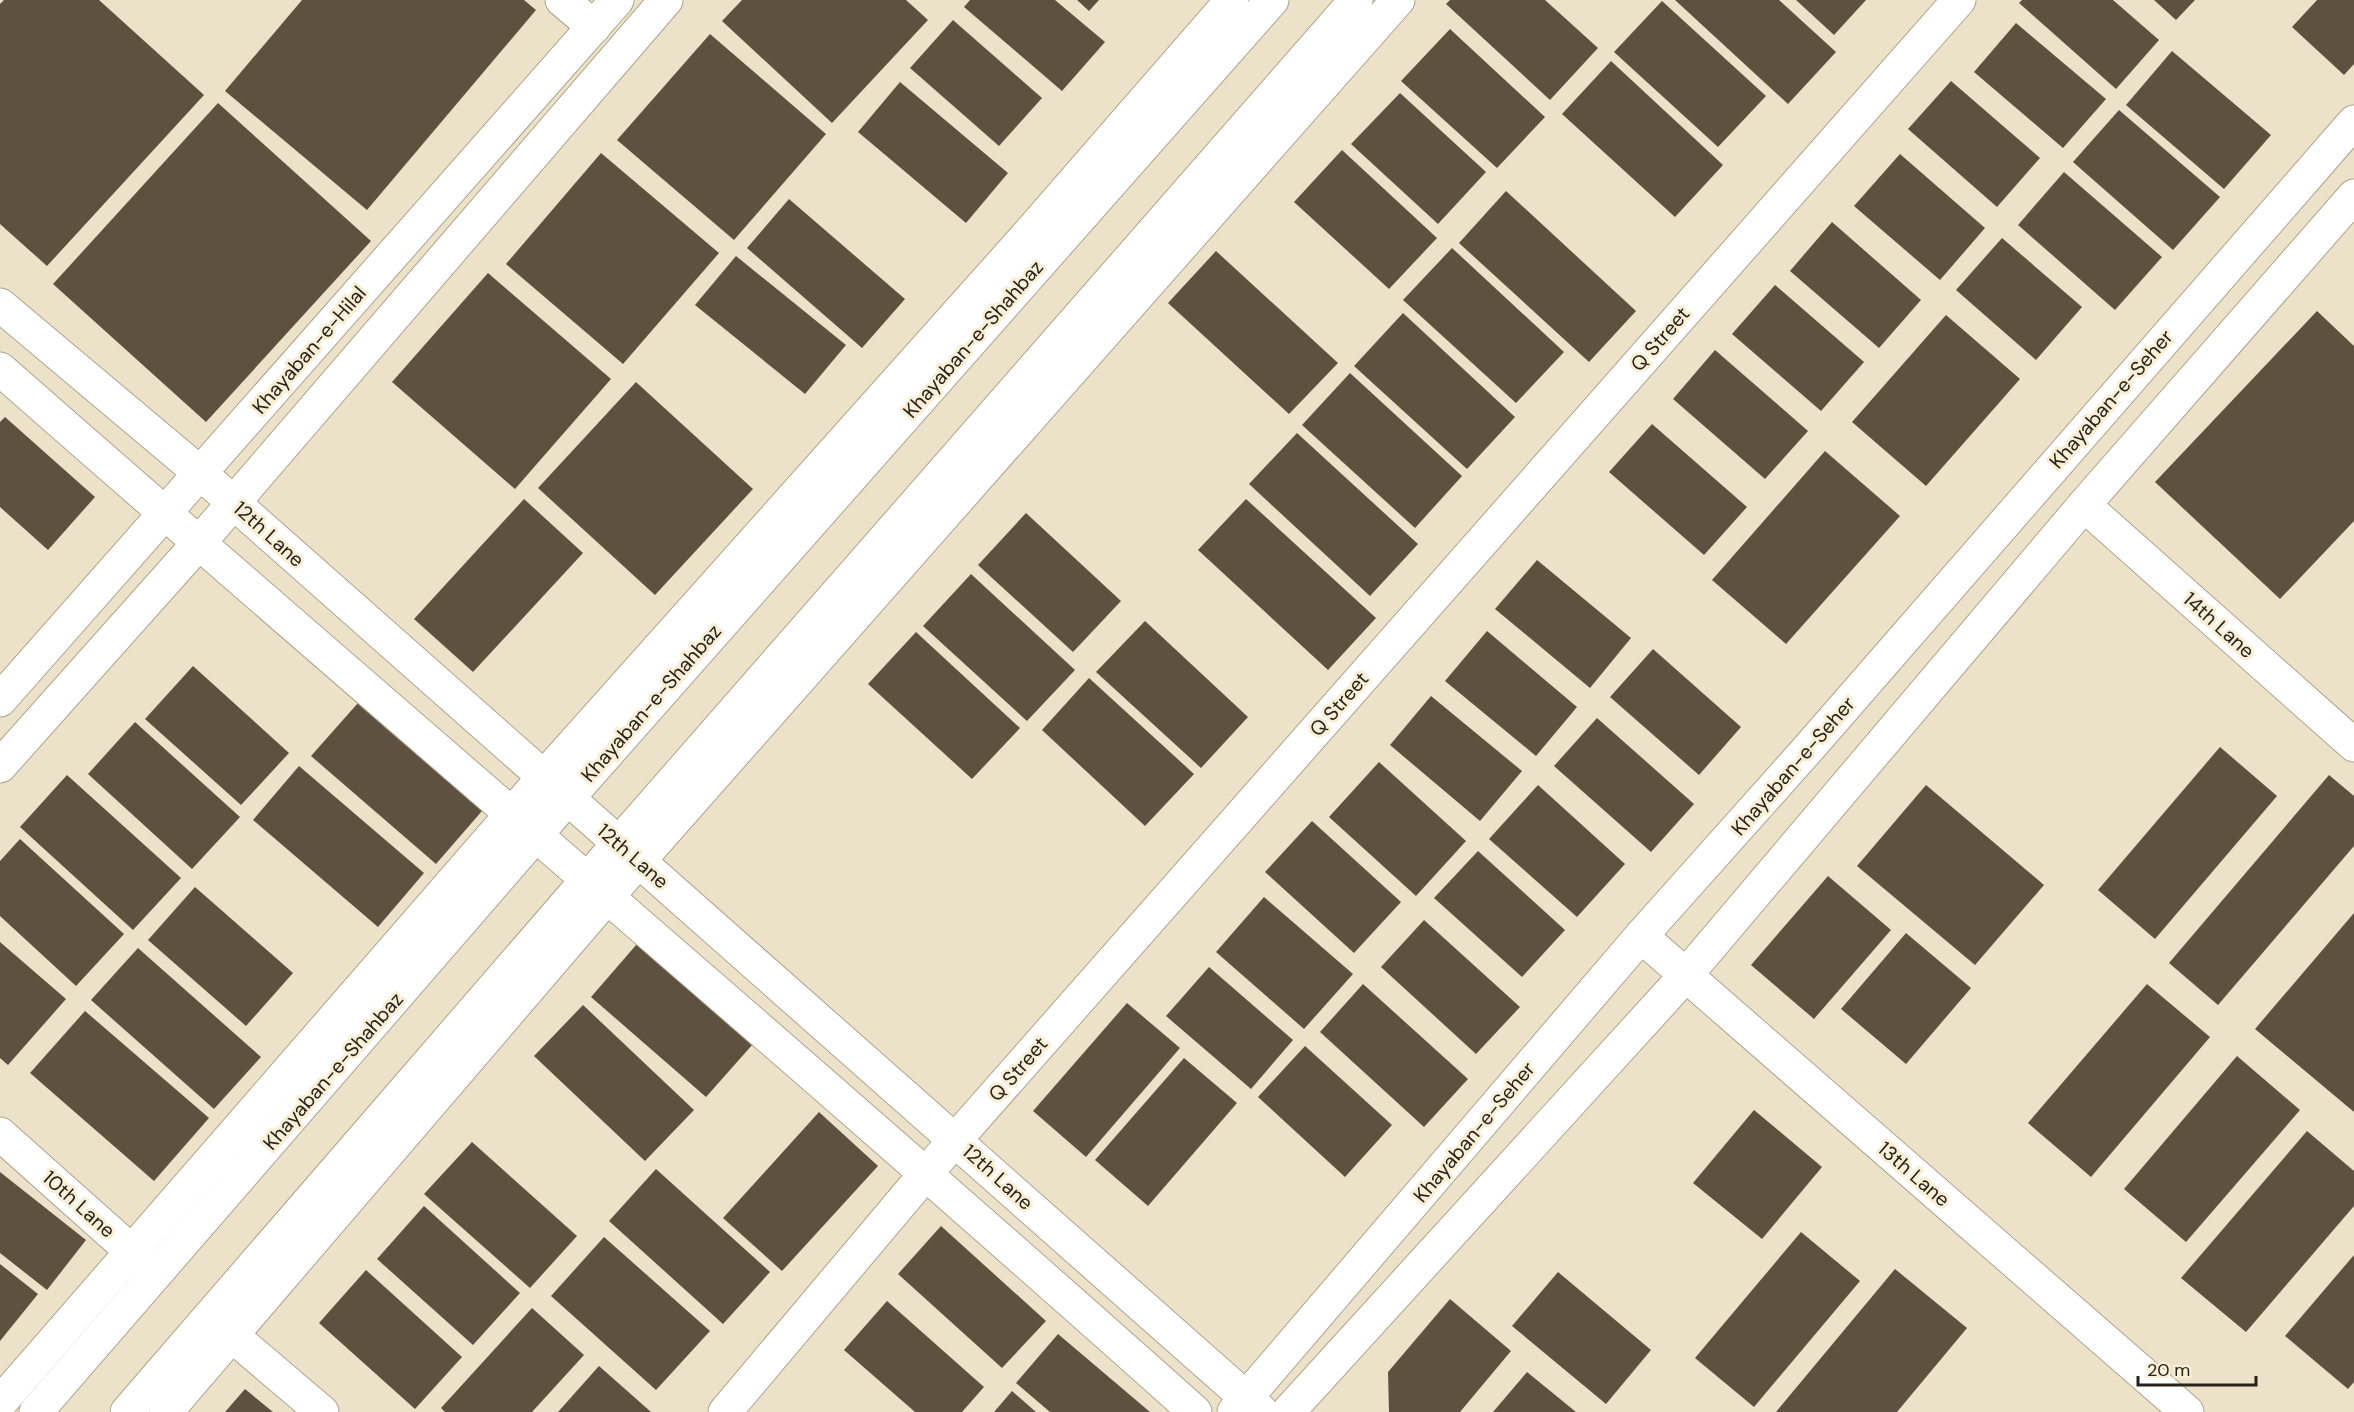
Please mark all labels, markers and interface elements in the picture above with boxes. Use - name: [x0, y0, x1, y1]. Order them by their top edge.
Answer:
- street label: Khayaban-e-Shahbaz: [897, 255, 1049, 423]
- street label: Khayaban-e-Hilal: [246, 281, 372, 419]
- street label: Q Street: [1625, 301, 1695, 377]
- street label: Khayaban-e-Seher: [2043, 324, 2179, 474]
- street label: 12th Lane: [228, 495, 310, 573]
- street label: 14th Lane: [2178, 586, 2260, 664]
- street label: Khayaban-e-Shahbaz: [575, 619, 727, 787]
- street label: Q Street: [1304, 666, 1374, 742]
- street label: Khayaban-e-Seher: [1725, 691, 1861, 841]
- street label: 12th Lane: [592, 818, 674, 894]
- street label: Khayaban-e-Shahbaz: [257, 987, 409, 1155]
- street label: Q Street: [983, 1031, 1053, 1107]
- street label: Khayaban-e-Seher: [1407, 1056, 1541, 1208]
- street label: 13th Lane: [1873, 1136, 1955, 1212]
- street label: 12th Lane: [957, 1138, 1039, 1216]
- street label: 10th Lane: [37, 1165, 121, 1243]
- scale bar: [2138, 1349, 2256, 1387]
- text: 20 m: [2147, 1358, 2190, 1382]

